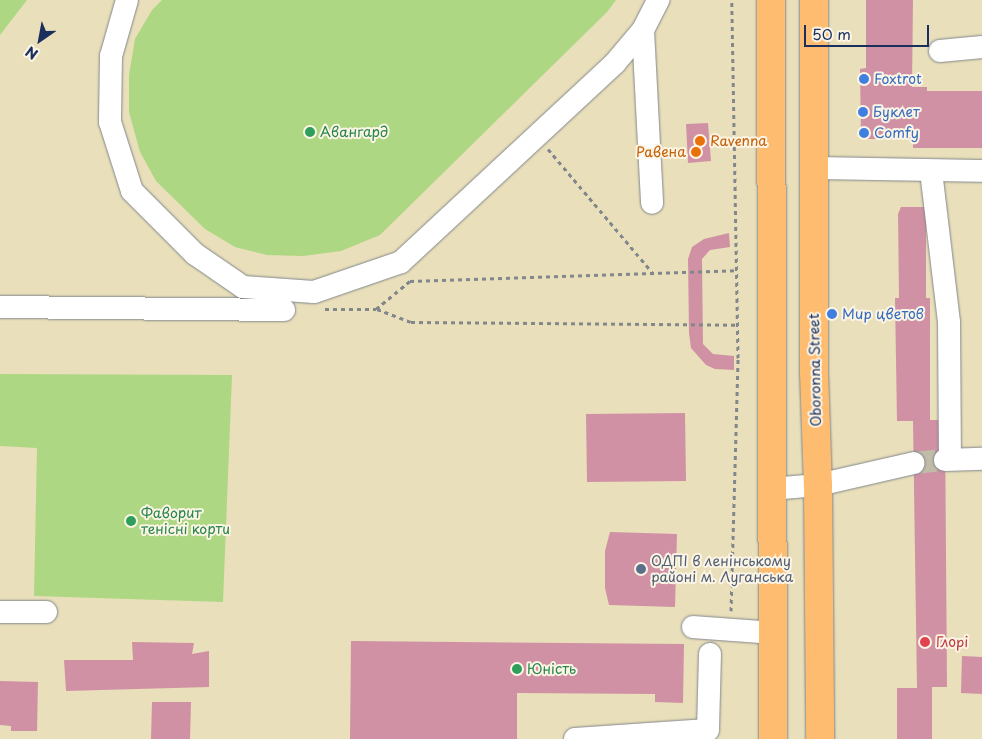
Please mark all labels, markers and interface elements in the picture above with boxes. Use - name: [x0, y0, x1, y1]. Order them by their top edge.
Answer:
- north arrow: [15, 15, 65, 65]
- scale bar: [807, 15, 932, 47]
- text: 50 m: [812, 22, 851, 45]
- text: N: [21, 41, 42, 65]
- place label: Foxtrot: [874, 71, 922, 87]
- marker: Foxtrot: [858, 73, 870, 85]
- place label: Буклет: [873, 104, 920, 120]
- marker: Буклет: [857, 106, 869, 118]
- place label: Авангард: [320, 124, 388, 140]
- place label: Comfy: [874, 125, 919, 141]
- marker: Авангард: [304, 126, 316, 138]
- marker: Comfy: [858, 127, 870, 139]
- place label: Ravenna: [710, 133, 767, 149]
- marker: Ravenna: [694, 135, 706, 147]
- place label: Равена: [636, 144, 686, 160]
- marker: Равена: [690, 146, 702, 158]
- place label: Мир цветов: [842, 306, 924, 322]
- marker: Мир цветов: [826, 308, 838, 320]
- street label: Oboronna Street: [806, 314, 824, 426]
- place label: Фаворит тенісні корти: [141, 505, 230, 538]
- marker: Фаворит тенісні корти: [125, 515, 137, 527]
- place label: ОДПІ в ленінському районі м. Луганська: [651, 553, 794, 586]
- marker: ОДПІ в ленінському районі м. Луганська: [635, 563, 647, 575]
- place label: Глорі: [936, 634, 968, 650]
- marker: Глорі: [918, 635, 932, 649]
- place label: Юність: [527, 661, 576, 677]
- marker: Юність: [511, 663, 523, 675]

